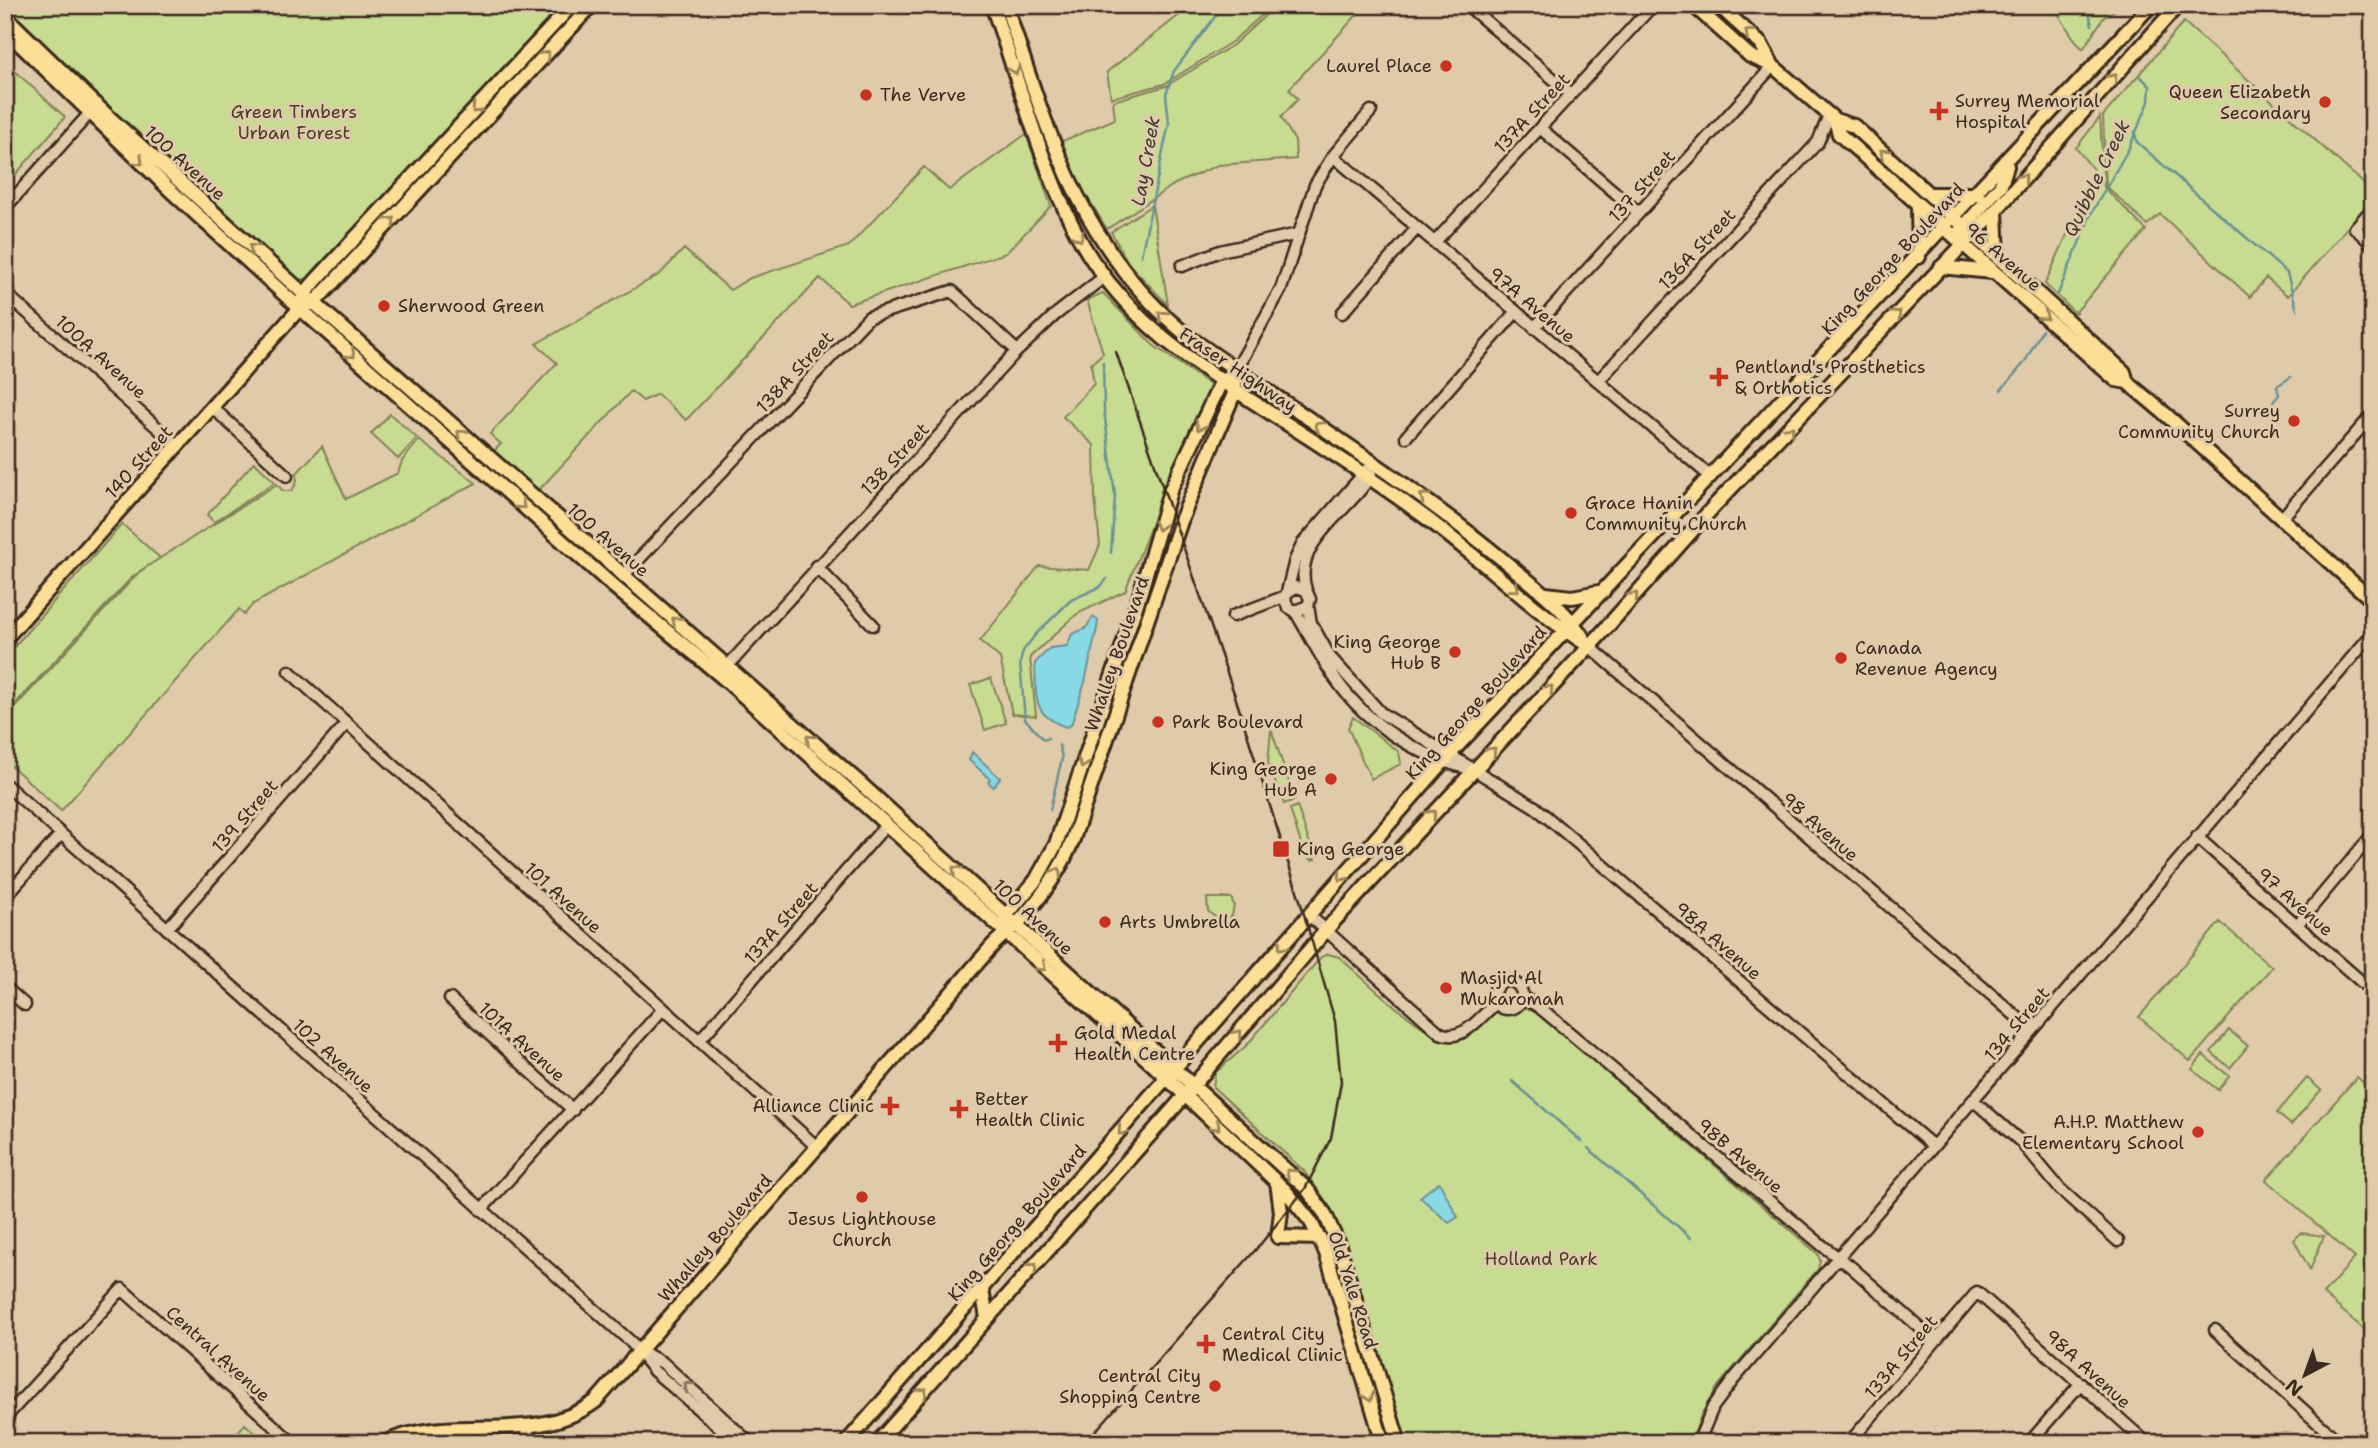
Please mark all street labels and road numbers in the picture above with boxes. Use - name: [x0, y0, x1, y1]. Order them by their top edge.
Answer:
- street label: 137A Street: [1489, 68, 1576, 158]
- street label: 100 Avenue: [139, 120, 231, 206]
- street label: 137 Street: [1603, 145, 1681, 227]
- street label: King George Boulevard: [1816, 178, 1970, 340]
- street label: 136A Street: [1653, 203, 1741, 295]
- street label: 96 Avenue: [1960, 217, 2046, 297]
- street label: 97A Avenue: [1484, 262, 1580, 348]
- street label: 100A Avenue: [50, 310, 152, 404]
- street label: Fraser Highway: [1174, 322, 1302, 418]
- street label: 138A Street: [751, 326, 839, 418]
- street label: 138 Street: [855, 418, 935, 500]
- street label: 140 Street: [100, 420, 178, 504]
- street label: 100 Avenue: [562, 498, 654, 582]
- street label: Whalley Boulevard: [1079, 573, 1155, 735]
- street label: King George Boulevard: [1400, 621, 1552, 785]
- street label: 139 Street: [206, 774, 284, 858]
- street label: 98 Avenue: [1776, 787, 1864, 867]
- street label: 101 Avenue: [519, 857, 607, 939]
- street label: 97 Avenue: [2252, 862, 2338, 942]
- street label: 100 Avenue: [988, 874, 1078, 960]
- street label: 137A Street: [739, 877, 823, 969]
- street label: 98A Avenue: [1670, 897, 1766, 985]
- street label: 134 Street: [1979, 982, 2055, 1066]
- street label: 101A Avenue: [474, 997, 570, 1087]
- street label: 102 Avenue: [288, 1013, 378, 1099]
- street label: 98B Avenue: [1692, 1113, 1788, 1199]
- street label: King George Boulevard: [942, 1140, 1092, 1306]
- street label: Whalley Boulevard: [653, 1169, 777, 1307]
- street label: Old Yale Road: [1323, 1228, 1383, 1352]
- street label: Central Avenue: [161, 1301, 275, 1407]
- street label: 133A Street: [1859, 1310, 1943, 1404]
- street label: 98A Avenue: [2040, 1324, 2136, 1414]

